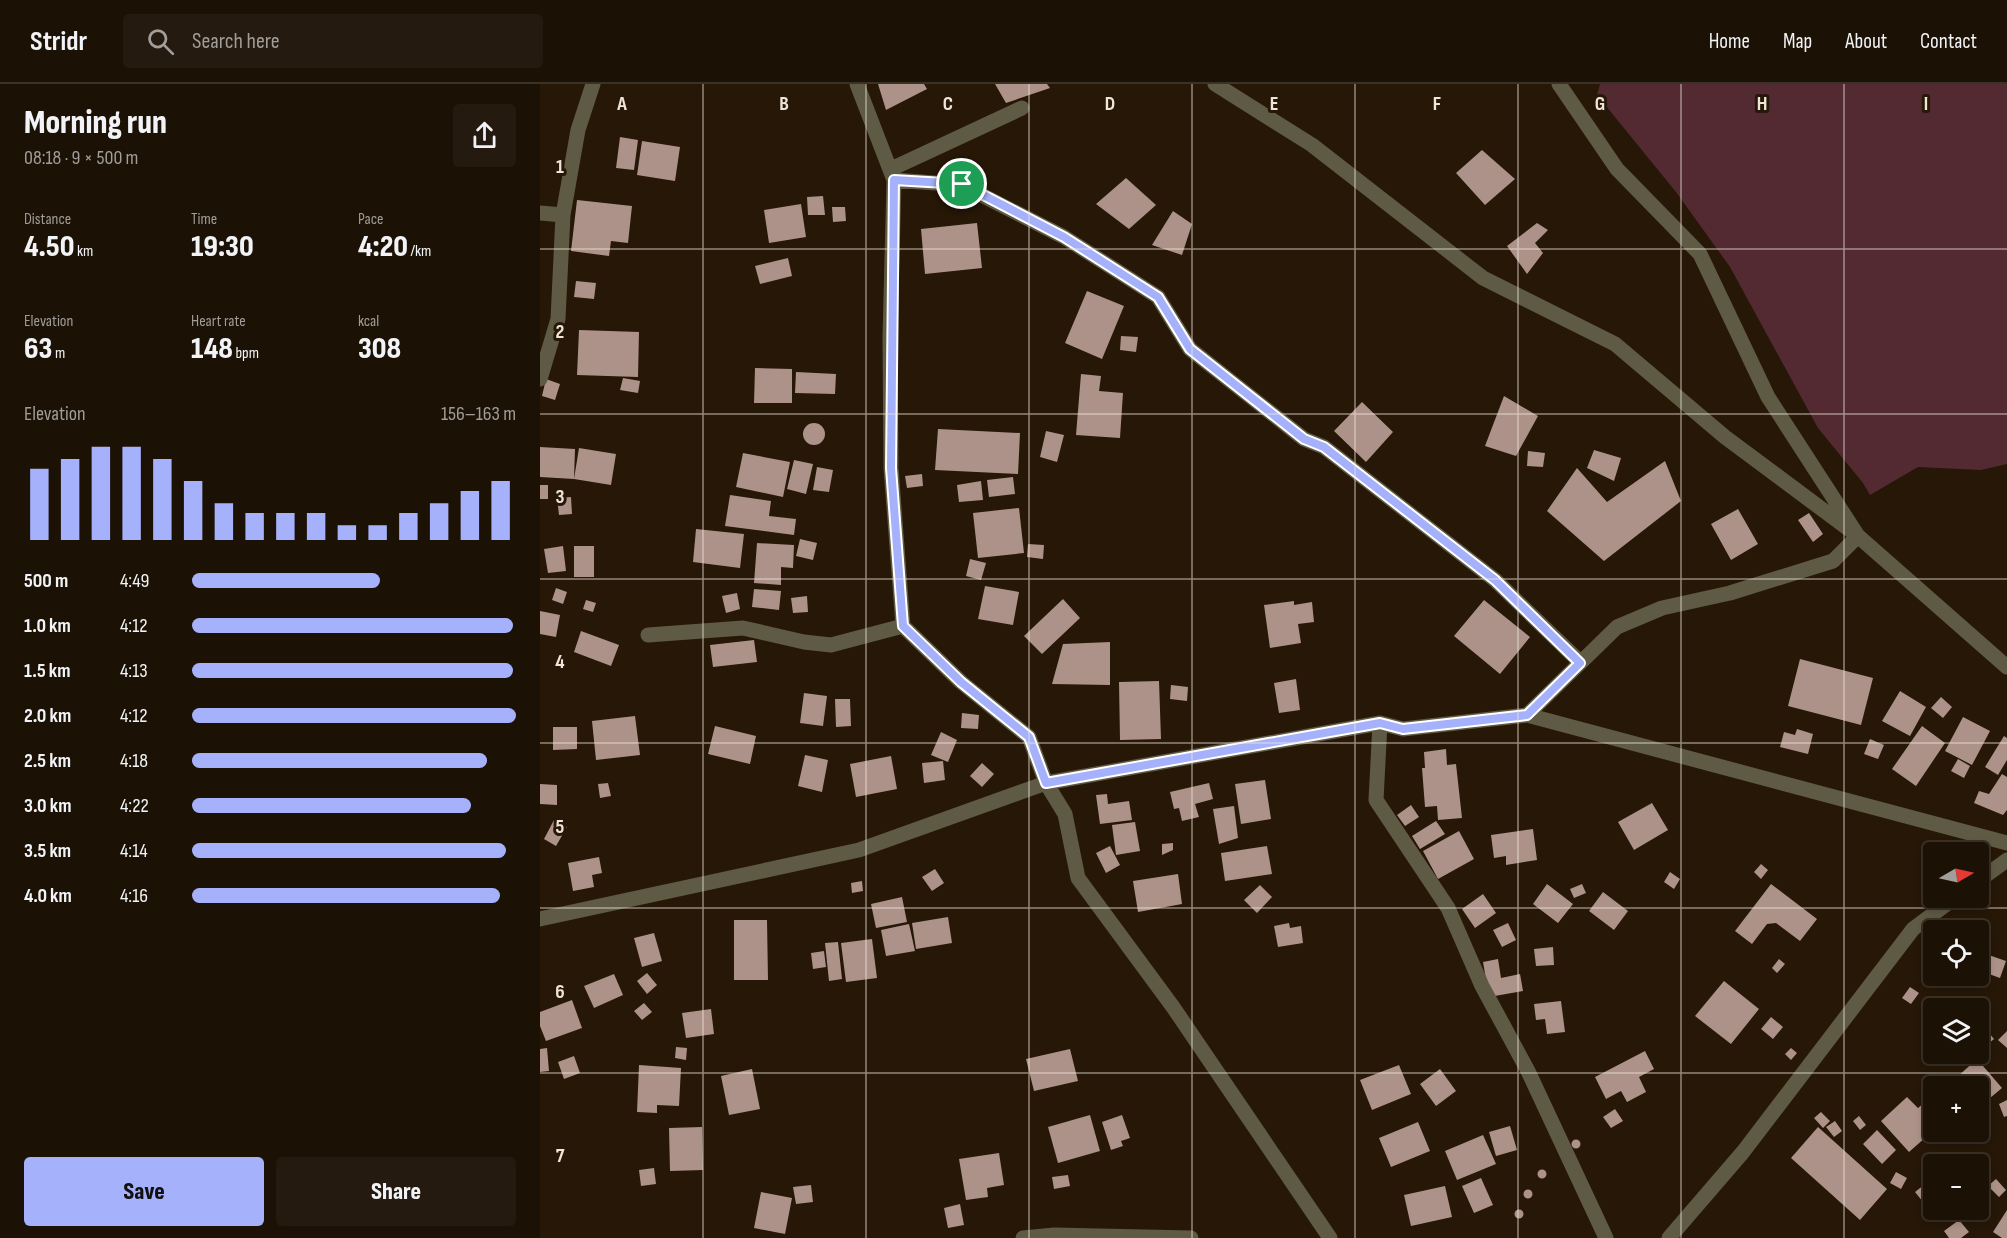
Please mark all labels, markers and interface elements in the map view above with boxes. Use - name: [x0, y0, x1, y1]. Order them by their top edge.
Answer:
- search box: [123, 14, 543, 68]
- text: Stridr: [30, 25, 87, 58]
- icon: search: [144, 25, 177, 58]
- text: Search here: [192, 28, 280, 55]
- text: Home: [1709, 29, 1750, 54]
- text: Map: [1783, 29, 1812, 54]
- text: About: [1845, 29, 1887, 54]
- text: Contact: [1920, 29, 1977, 54]
- text: A: [616, 92, 627, 116]
- text: B: [779, 92, 789, 116]
- text: C: [943, 92, 953, 116]
- text: D: [1105, 92, 1115, 116]
- text: E: [1270, 92, 1278, 116]
- text: F: [1433, 92, 1441, 116]
- text: G: [1595, 92, 1605, 116]
- text: H: [1757, 92, 1767, 116]
- text: I: [1924, 92, 1928, 116]
- text: Morning run: [24, 103, 167, 143]
- button: share: [453, 104, 516, 167]
- text: 08:18 · 9 × 500 m: [24, 146, 138, 170]
- text: 1: [556, 155, 564, 179]
- pin: [936, 158, 987, 209]
- icon: arrive: [945, 167, 978, 200]
- text: Distance: [24, 210, 71, 229]
- text: Time: [191, 210, 217, 229]
- text: Pace: [358, 210, 383, 229]
- text: 4.50: [24, 229, 74, 265]
- text: 19:30: [191, 229, 254, 265]
- text: 4:20: [358, 229, 408, 265]
- text: km: [74, 242, 93, 261]
- text: /km: [408, 242, 431, 261]
- text: Elevation: [24, 312, 73, 331]
- text: Heart rate: [191, 312, 246, 331]
- text: kcal: [358, 312, 379, 331]
- text: 2: [556, 320, 564, 344]
- text: 63: [24, 331, 52, 367]
- text: 148: [191, 331, 233, 367]
- text: 308: [358, 331, 401, 367]
- text: m: [52, 344, 65, 363]
- text: bpm: [233, 344, 259, 363]
- text: Elevation: [24, 402, 86, 426]
- text: 156–163 m: [441, 402, 516, 426]
- text: 3: [556, 485, 565, 509]
- text: 500 m: [24, 569, 68, 593]
- text: 4:49: [120, 569, 149, 593]
- text: 1.0 km: [24, 614, 71, 638]
- text: 4:12: [120, 614, 148, 638]
- text: 4: [555, 650, 565, 674]
- text: 1.5 km: [24, 659, 70, 683]
- text: 4:13: [120, 659, 148, 683]
- text: 2.0 km: [24, 704, 71, 728]
- text: 4:12: [120, 704, 148, 728]
- text: 2.5 km: [24, 749, 71, 773]
- text: 4:18: [120, 749, 148, 773]
- text: 3.0 km: [24, 794, 71, 818]
- text: 4:22: [120, 794, 149, 818]
- text: 5: [556, 815, 565, 839]
- text: 3.5 km: [24, 839, 71, 863]
- text: 4:14: [120, 839, 148, 863]
- north arrow: [1923, 842, 1989, 908]
- map controls: [1923, 842, 1989, 1220]
- text: 4.0 km: [24, 884, 72, 908]
- text: 4:16: [120, 884, 148, 908]
- button: locate: [1923, 920, 1989, 986]
- text: 6: [555, 980, 565, 1004]
- button: layers: [1923, 998, 1989, 1064]
- button: +: [1923, 1076, 1989, 1142]
- text: 7: [556, 1144, 565, 1168]
- button: −: [1923, 1154, 1989, 1220]
- button: Save: [24, 1157, 264, 1226]
- button: Share: [276, 1157, 516, 1226]

